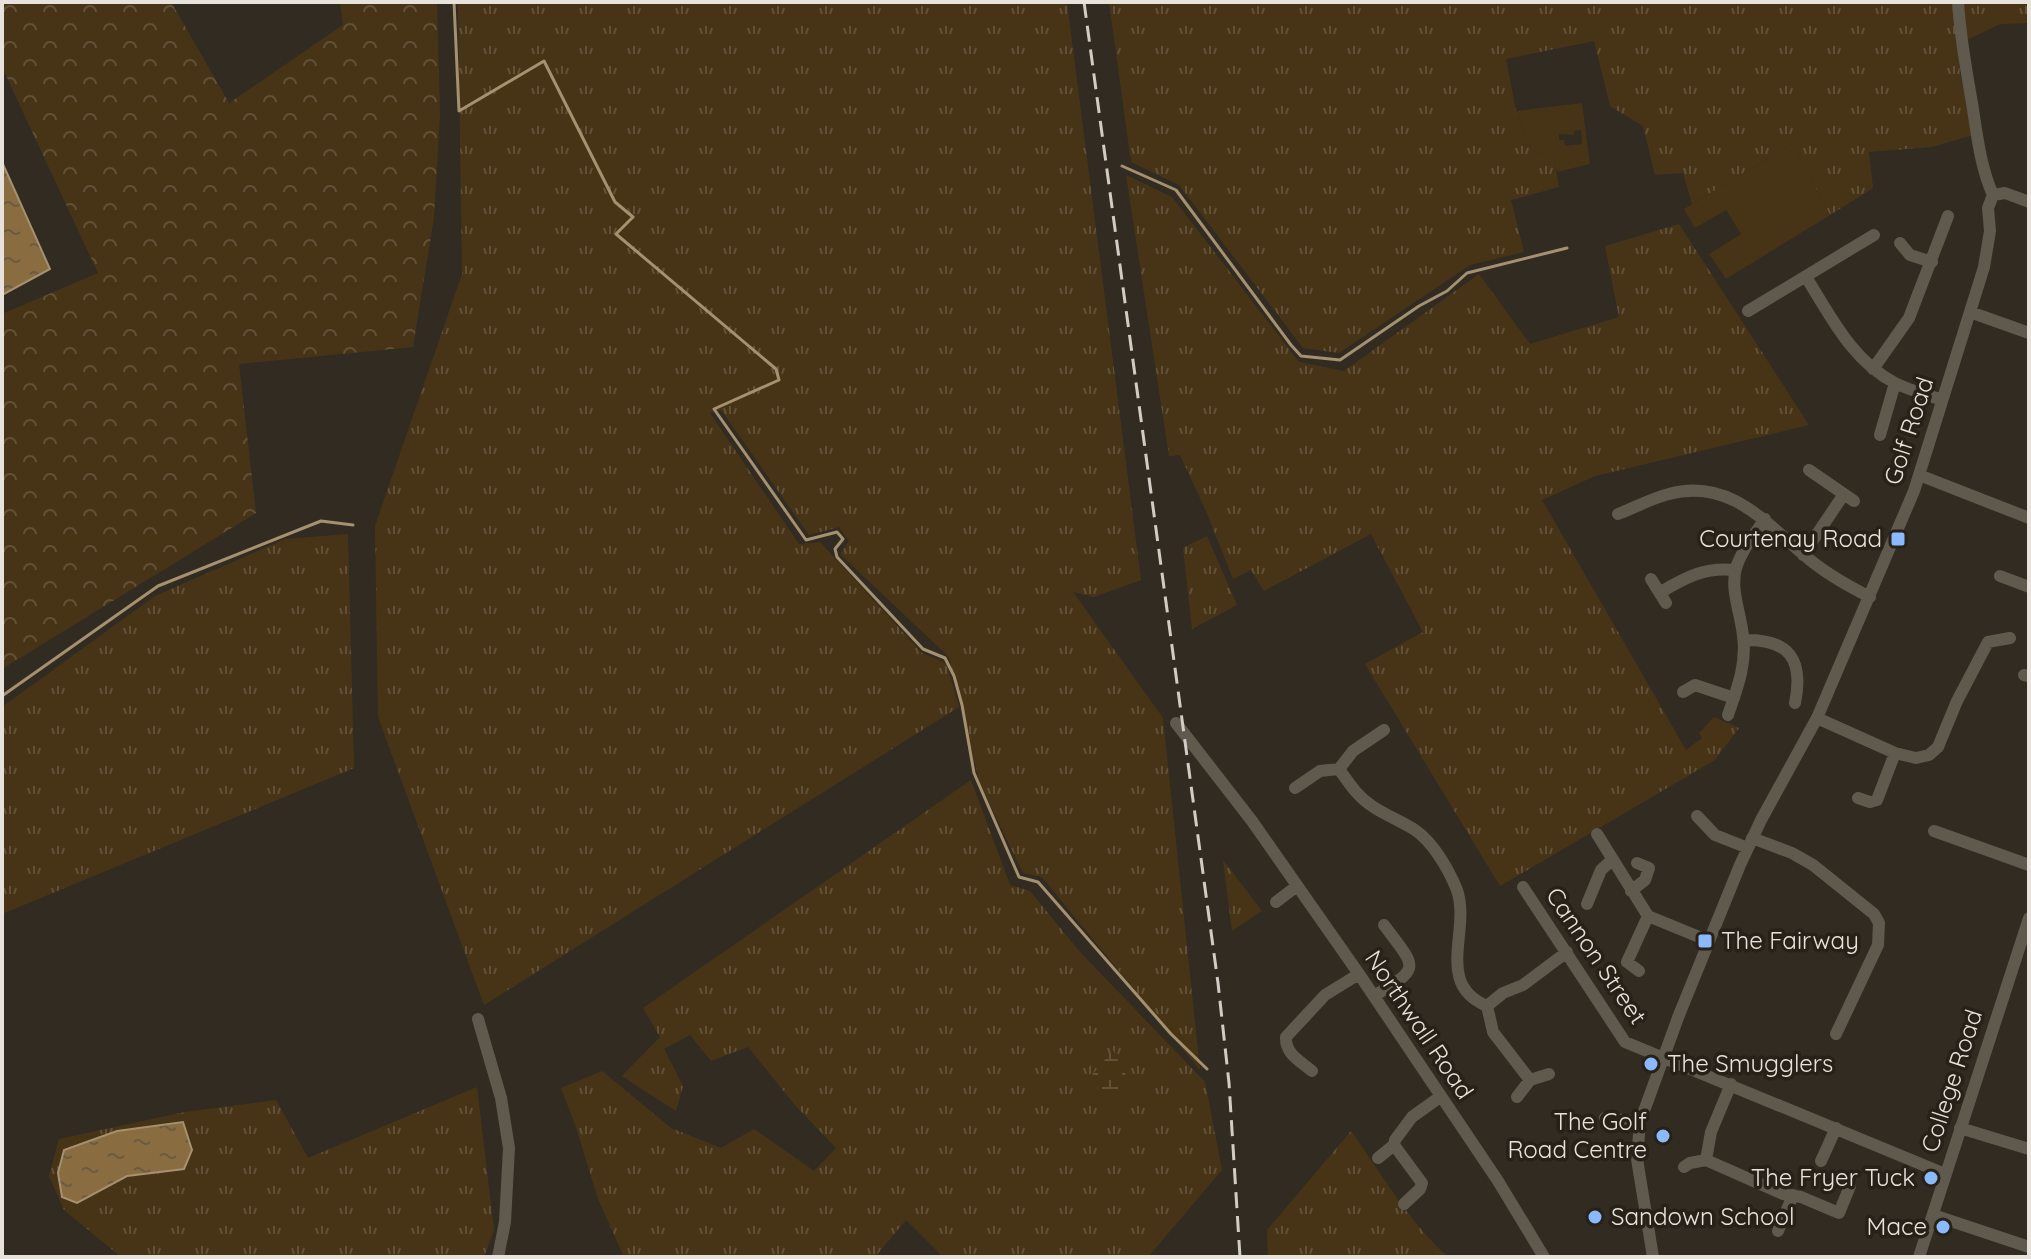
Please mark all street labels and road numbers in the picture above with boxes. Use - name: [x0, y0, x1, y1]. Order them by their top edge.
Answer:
- street label: Golf Road: [1877, 373, 1940, 488]
- street label: Cannon Street: [1540, 881, 1654, 1030]
- street label: Northwall Road: [1359, 944, 1481, 1104]
- street label: College Road: [1914, 1005, 1988, 1156]

